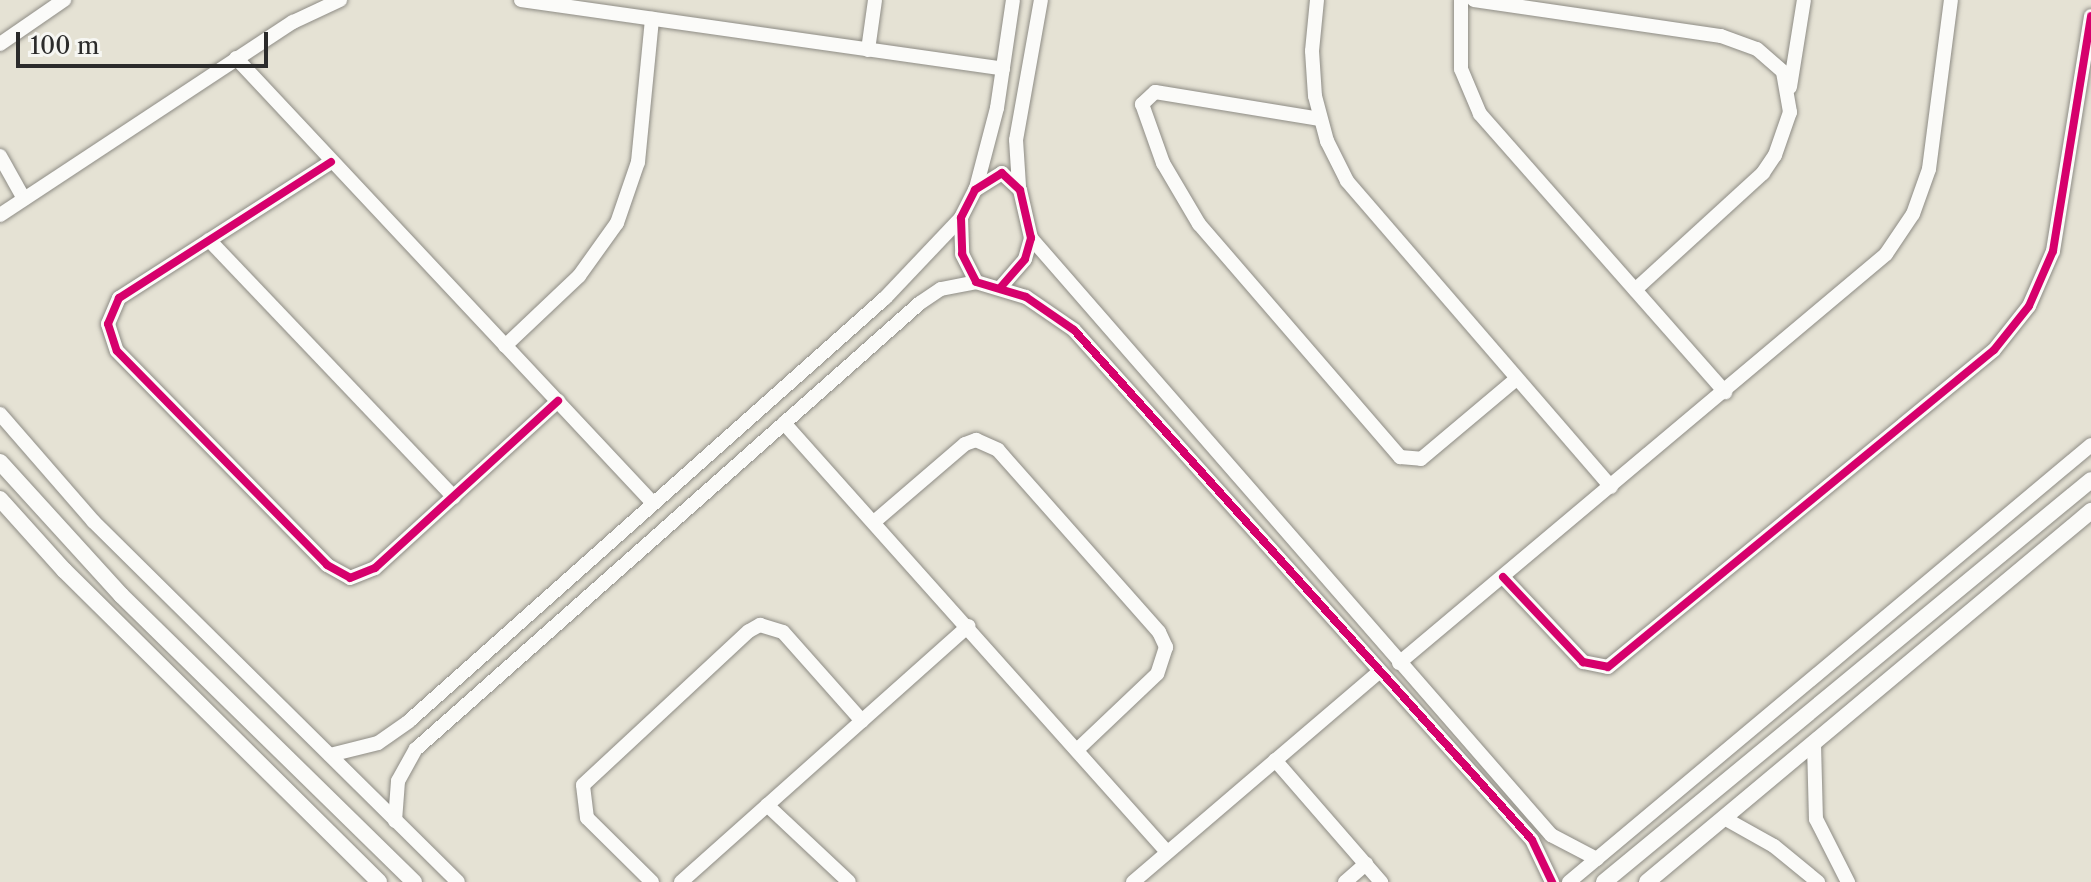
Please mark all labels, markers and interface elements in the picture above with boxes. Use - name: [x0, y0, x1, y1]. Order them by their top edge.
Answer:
- scale bar: [20, 16, 272, 66]
- text: 100 m: [30, 31, 99, 60]

